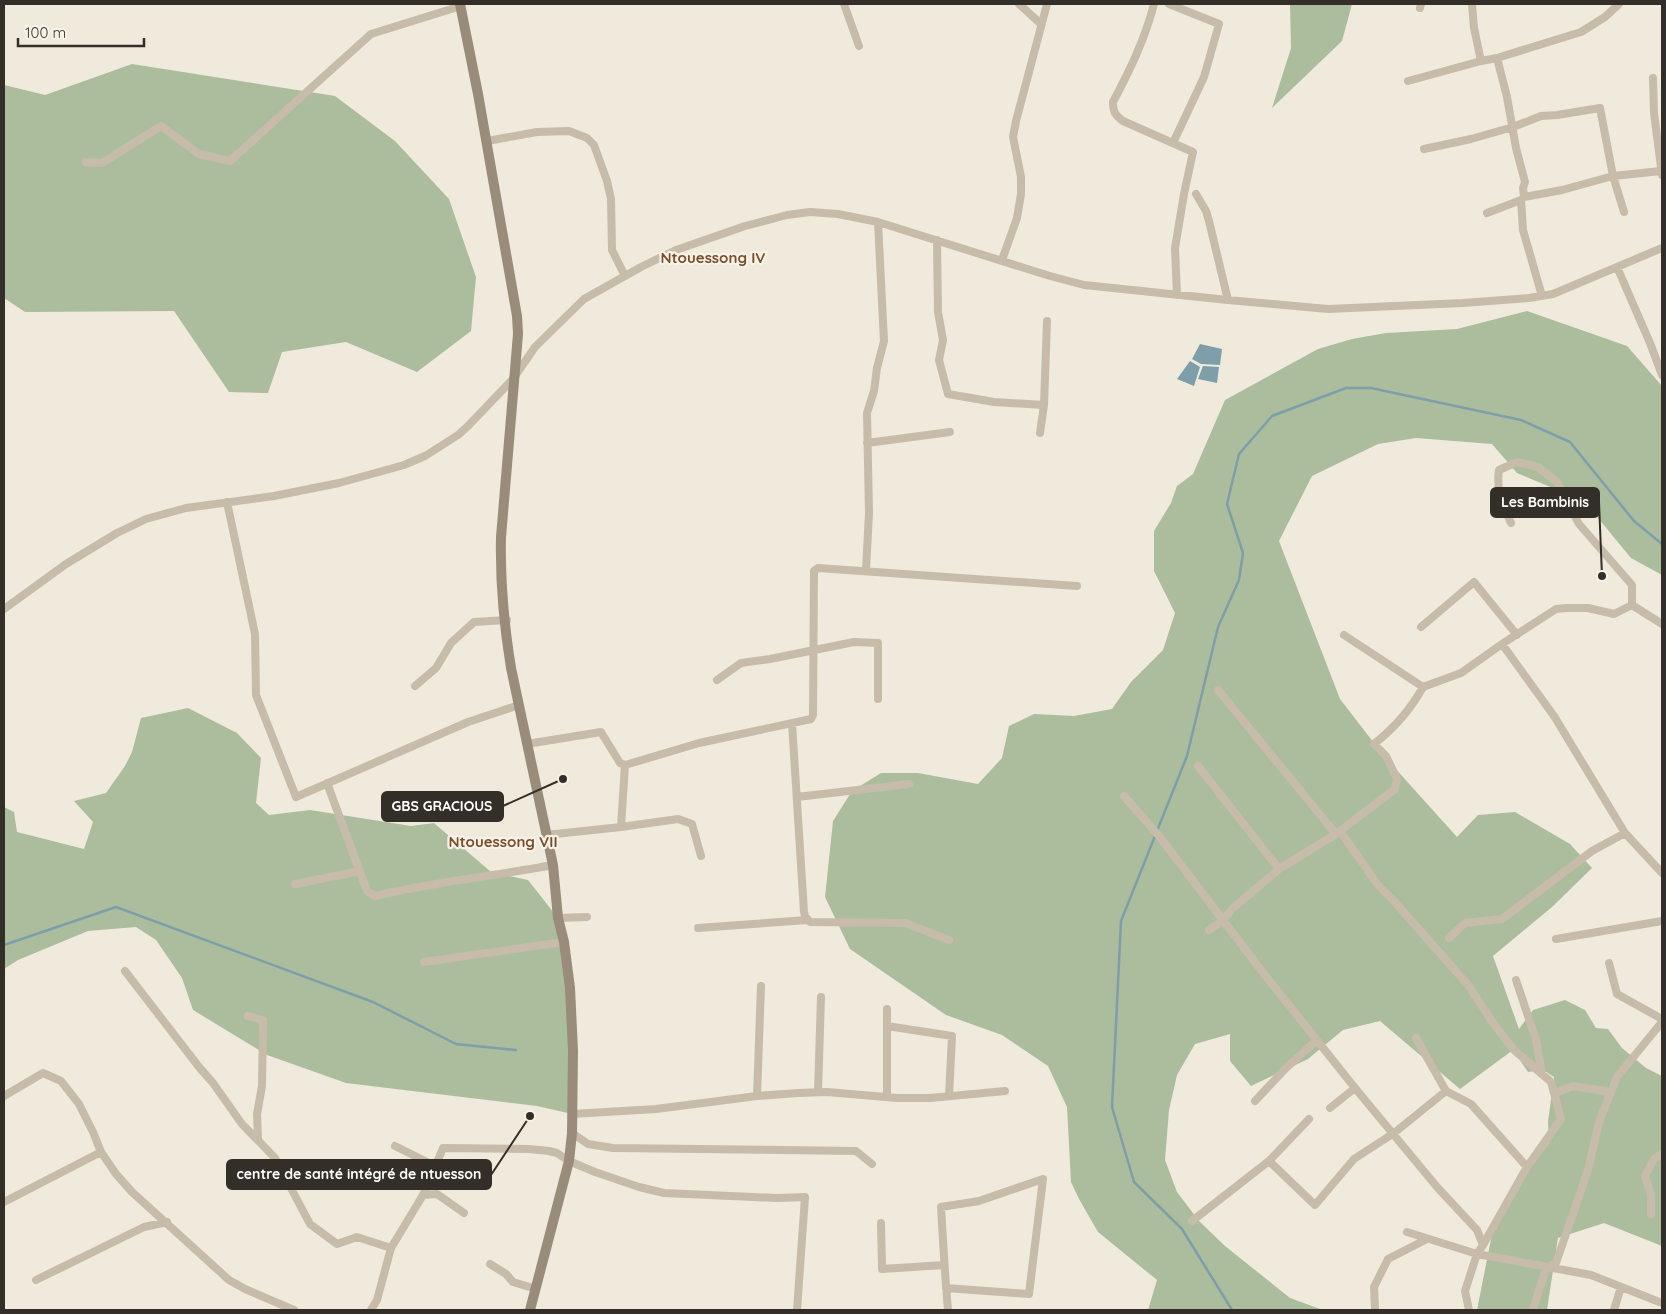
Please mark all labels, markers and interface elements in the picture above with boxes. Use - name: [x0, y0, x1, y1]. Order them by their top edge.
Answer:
- scale bar: [18, 15, 144, 47]
- text: 100 m: [25, 23, 66, 42]
- district label: Ntouessong IV: [661, 248, 765, 267]
- callout: Les Bambinis: [1491, 488, 1599, 517]
- text: Les Bambinis: [1501, 493, 1589, 511]
- callout: GBS GRACIOUS: [382, 792, 503, 821]
- text: GBS GRACIOUS: [392, 797, 492, 815]
- district label: Ntouessong VII: [448, 832, 558, 851]
- callout: centre de santé intégré de ntuesson: [227, 1160, 491, 1189]
- text: centre de santé intégré de ntuesson: [237, 1165, 481, 1183]

